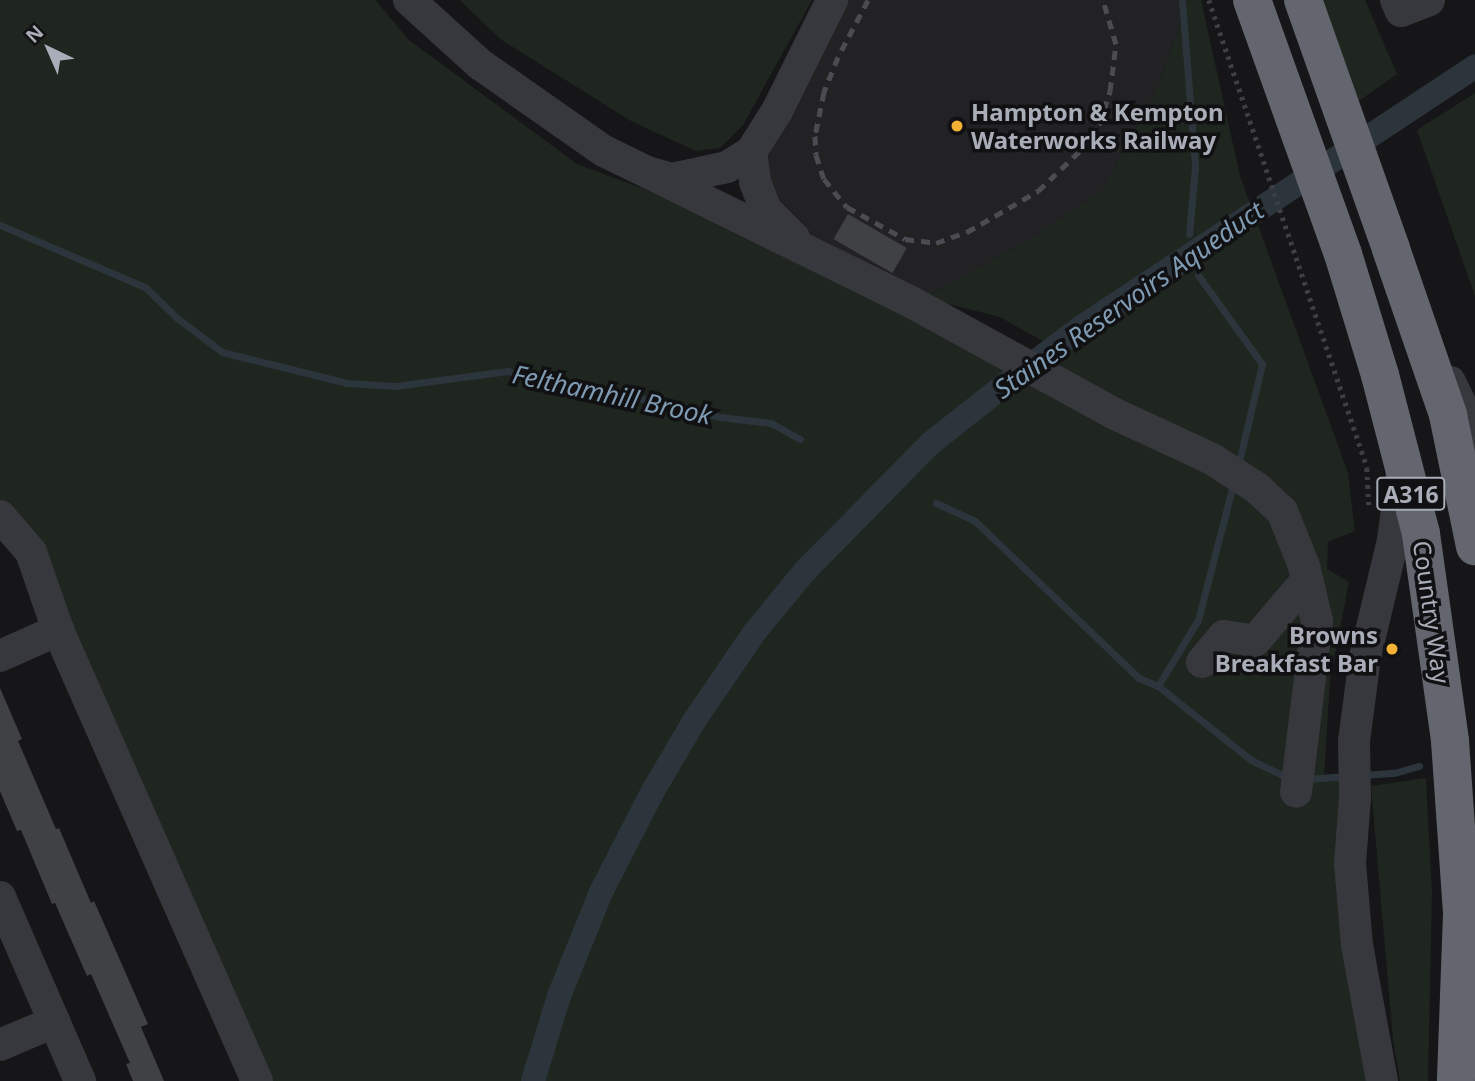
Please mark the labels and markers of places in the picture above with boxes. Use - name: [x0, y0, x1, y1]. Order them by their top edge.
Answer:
- place label: Hampton & Kempton Waterworks Railway: [971, 98, 1224, 154]
- marker: Hampton & Kempton Waterworks Railway: [949, 118, 965, 134]
- place label: Browns Breakfast Bar: [1215, 621, 1378, 677]
- marker: Browns Breakfast Bar: [1384, 641, 1400, 657]

